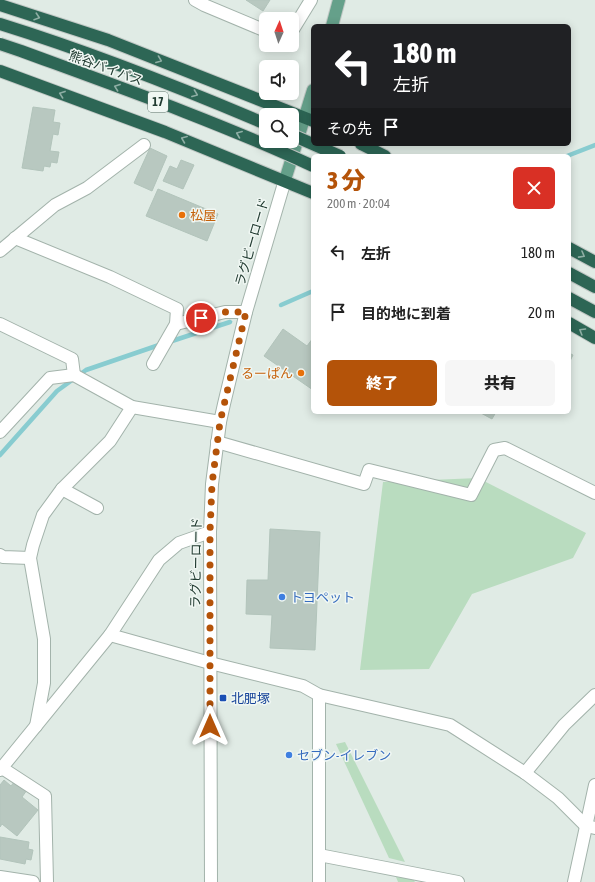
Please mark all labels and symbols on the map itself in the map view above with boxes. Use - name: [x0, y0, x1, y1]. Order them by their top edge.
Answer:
- one-way arrow: [33, 12, 40, 21]
- north arrow: [259, 12, 299, 52]
- street label: 熊谷バイパス: [67, 48, 145, 88]
- one-way arrow: [156, 56, 163, 64]
- one-way arrow: [114, 83, 121, 91]
- one-way arrow: [59, 90, 66, 98]
- one-way arrow: [191, 90, 198, 98]
- road number: 17: [148, 92, 168, 112]
- one-way arrow: [235, 131, 243, 139]
- one-way arrow: [181, 136, 188, 144]
- street label: ラグビーロード: [232, 196, 272, 288]
- place label: 松屋: [190, 208, 216, 223]
- marker: 松屋: [177, 210, 187, 220]
- one-way arrow: [578, 250, 585, 258]
- pin: [184, 301, 218, 335]
- one-way arrow: [579, 328, 586, 335]
- place label: るーぱん: [241, 366, 293, 381]
- marker: るーぱん: [296, 368, 306, 378]
- street label: ラグビーロード: [188, 517, 204, 609]
- place label: トヨペット: [290, 590, 355, 605]
- marker: トヨペット: [277, 592, 287, 602]
- place label: 北肥塚: [231, 691, 270, 706]
- marker: 北肥塚: [218, 693, 228, 703]
- position arrow: [189, 705, 231, 747]
- place label: セブン-イレブン: [297, 748, 391, 763]
- marker: セブン-イレブン: [284, 750, 294, 760]

